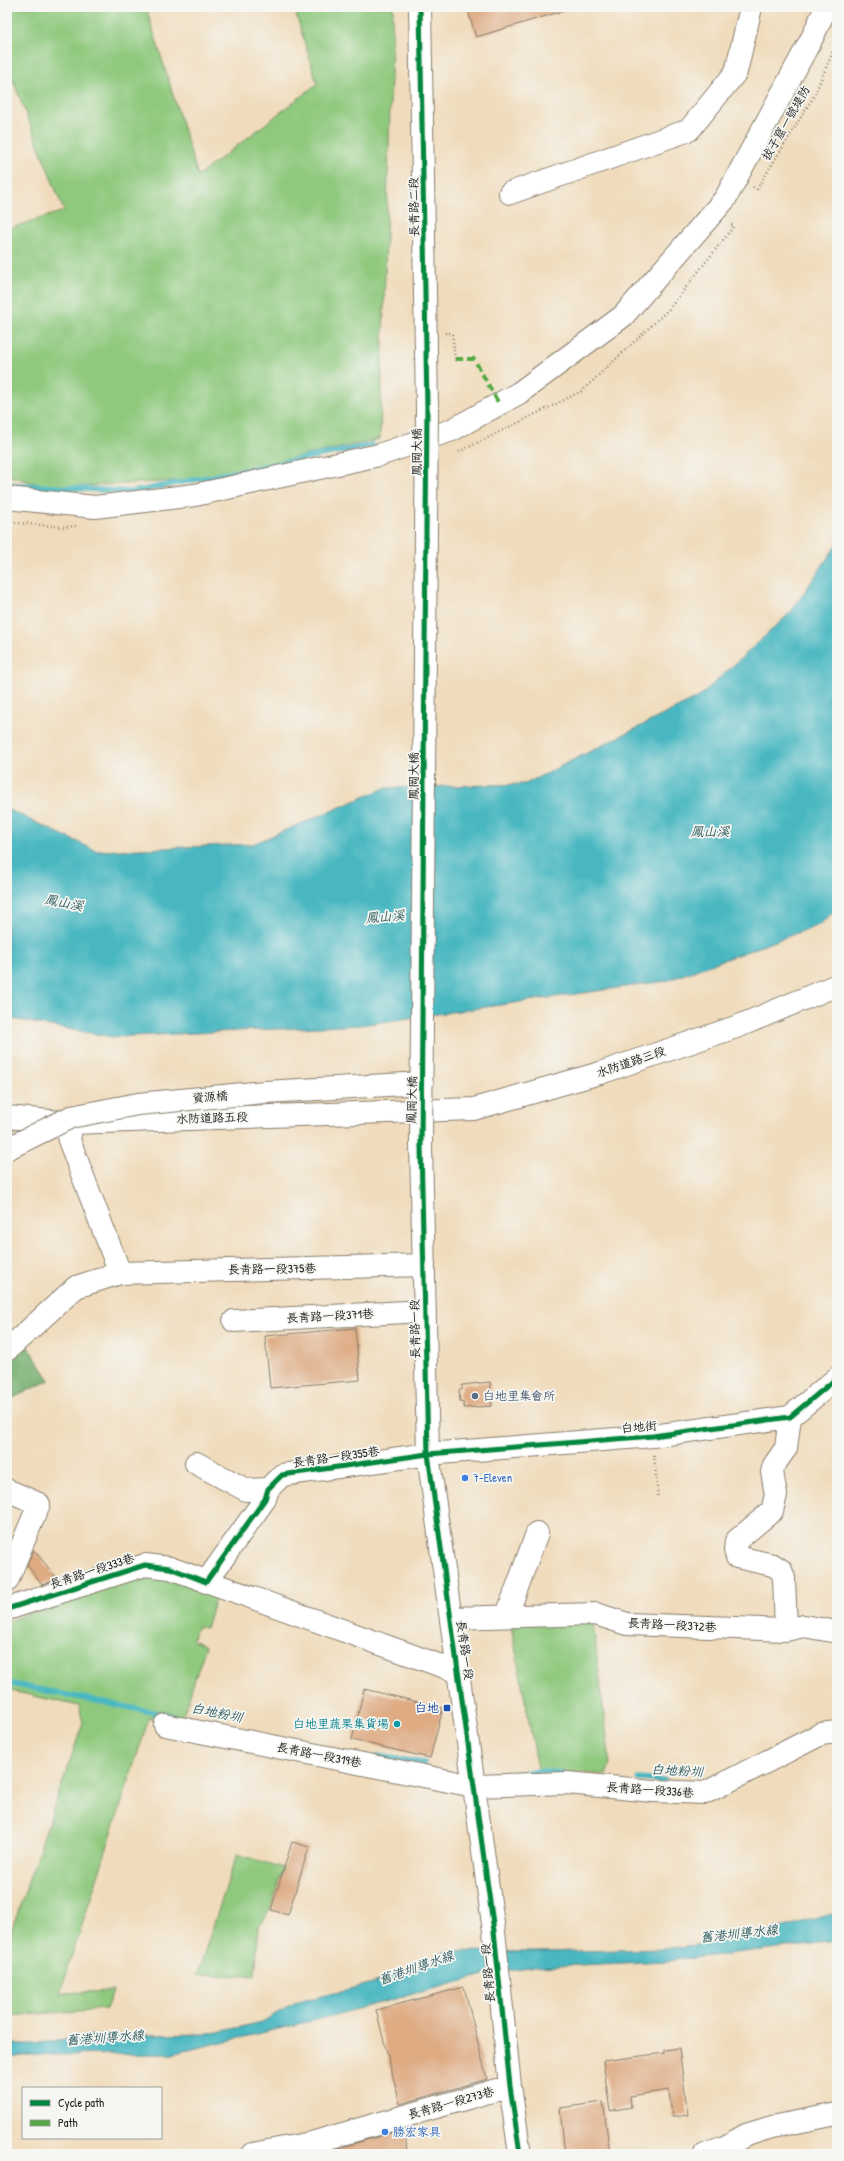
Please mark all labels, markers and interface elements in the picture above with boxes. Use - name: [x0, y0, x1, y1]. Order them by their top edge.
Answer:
- street label: 拔子窟一號堤防: [757, 82, 814, 163]
- street label: 長青路二段: [404, 177, 423, 237]
- street label: 鳳岡大橋: [408, 428, 425, 476]
- street label: 鳳岡大橋: [405, 752, 422, 800]
- water label: 鳳山溪: [689, 822, 730, 840]
- water label: 鳳山溪: [42, 889, 86, 915]
- water label: 鳳山溪: [364, 905, 406, 927]
- street label: 水防道路三段: [594, 1042, 668, 1081]
- street label: 鳳岡大橋: [403, 1076, 420, 1124]
- street label: 資源橋: [191, 1086, 229, 1107]
- street label: 水防道路五段: [176, 1108, 248, 1127]
- street label: 長青路一段375巷: [228, 1259, 316, 1278]
- street label: 長青路一段: [405, 1299, 424, 1359]
- street label: 長青路一段371巷: [286, 1305, 374, 1326]
- place label: 白地里集會所: [483, 1387, 556, 1404]
- marker: 白地里集會所: [470, 1391, 480, 1401]
- street label: 白地街: [620, 1416, 658, 1437]
- street label: 長青路一段355巷: [291, 1442, 380, 1471]
- place label: 7-Eleven: [473, 1469, 512, 1486]
- marker: 7-Eleven: [460, 1473, 470, 1483]
- street label: 長青路一段333巷: [47, 1549, 136, 1592]
- street label: 長青路一段372巷: [627, 1614, 717, 1635]
- street label: 長青路一段: [453, 1619, 478, 1681]
- water label: 白地粉圳: [190, 1698, 246, 1726]
- place label: 白地: [415, 1699, 439, 1716]
- marker: 白地: [442, 1703, 452, 1713]
- place label: 白地里蔬果集貨場: [293, 1715, 389, 1732]
- marker: 白地里蔬果集貨場: [392, 1719, 402, 1729]
- street label: 長青路一段319巷: [275, 1738, 363, 1771]
- water label: 白地粉圳: [651, 1760, 705, 1780]
- street label: 長青路一段336巷: [606, 1778, 694, 1801]
- water label: 舊港圳導水線: [699, 1920, 780, 1946]
- street label: 長青路一段: [476, 1942, 499, 2004]
- water label: 舊港圳導水線: [376, 1945, 457, 1988]
- water label: 舊港圳導水線: [65, 2025, 146, 2049]
- street label: 長青路一段273巷: [406, 2082, 496, 2123]
- legend: [22, 2087, 162, 2139]
- text: Cycle path: [58, 2094, 104, 2111]
- text: Path: [58, 2114, 78, 2131]
- place label: 勝宏家具: [393, 2123, 441, 2140]
- marker: 勝宏家具: [380, 2127, 390, 2137]

